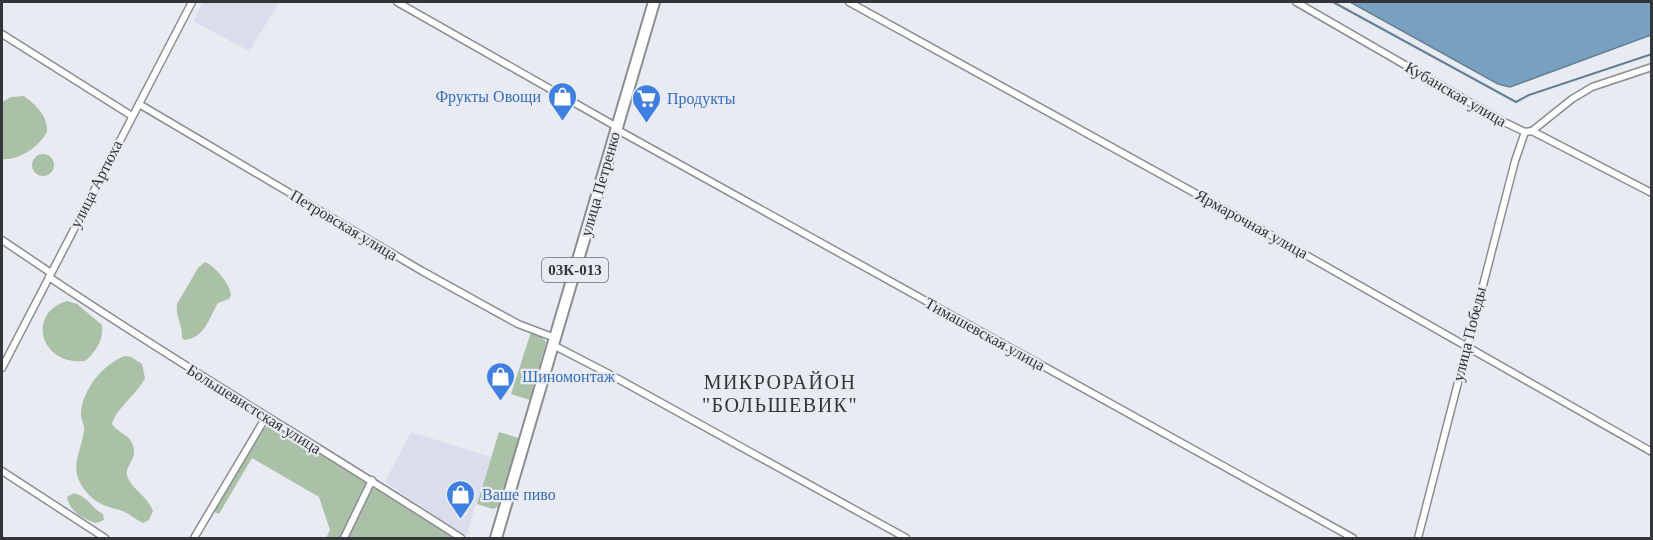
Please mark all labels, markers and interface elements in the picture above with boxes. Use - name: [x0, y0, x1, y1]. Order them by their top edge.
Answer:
- street label: Кубанская улица: [1402, 58, 1509, 131]
- shop icon: Фрукты Овощи: [546, 80, 578, 122]
- supermarket icon: Продукты: [630, 82, 662, 124]
- place label: Фрукты Овощи: [435, 88, 541, 106]
- place label: Продукты: [667, 90, 736, 108]
- street label: улица Петренко: [577, 130, 624, 239]
- street label: улица Артюха: [67, 137, 126, 231]
- street label: Петровская улица: [287, 186, 401, 265]
- street label: Ярмарочная улица: [1192, 186, 1311, 263]
- road number: 03К-013: [542, 258, 608, 282]
- street label: улица Победы: [1449, 285, 1490, 383]
- street label: Тимашевская улица: [922, 294, 1048, 375]
- shop icon: Шиномонтаж: [485, 360, 517, 402]
- street label: Большевистская улица: [183, 361, 324, 458]
- place label: Шиномонтаж: [522, 368, 616, 385]
- district label: МИКРОРАЙОН "БОЛЬШЕВИК": [702, 371, 858, 416]
- shop icon: Ваше пиво: [445, 478, 477, 520]
- place label: Ваше пиво: [482, 486, 556, 503]

